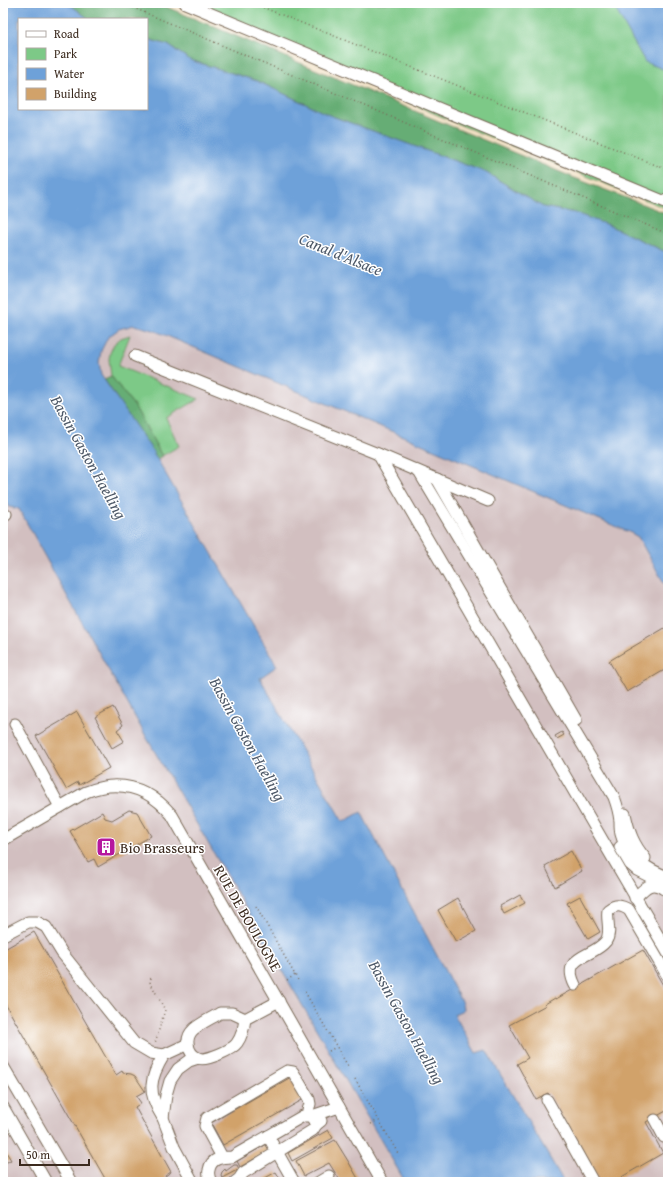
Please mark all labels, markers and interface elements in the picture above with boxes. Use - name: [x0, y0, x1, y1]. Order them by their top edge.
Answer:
- legend: [18, 18, 148, 110]
- text: Road: [54, 25, 80, 42]
- text: Park: [54, 45, 78, 62]
- text: Water: [54, 65, 84, 82]
- text: Building: [54, 85, 97, 102]
- water label: Canal d'Alsace: [296, 226, 387, 282]
- water label: Bassin Gaston Haelling: [45, 390, 133, 524]
- water label: Bassin Gaston Haelling: [204, 672, 292, 806]
- building icon: Bio Brasseurs: [95, 836, 117, 858]
- place label: Bio Brasseurs: [120, 837, 205, 858]
- street label: RUE DE BOULOGNE: [209, 861, 287, 975]
- water label: Bassin Gaston Haelling: [363, 955, 451, 1089]
- scale bar: [20, 1141, 89, 1167]
- text: 50 m: [26, 1146, 50, 1163]

